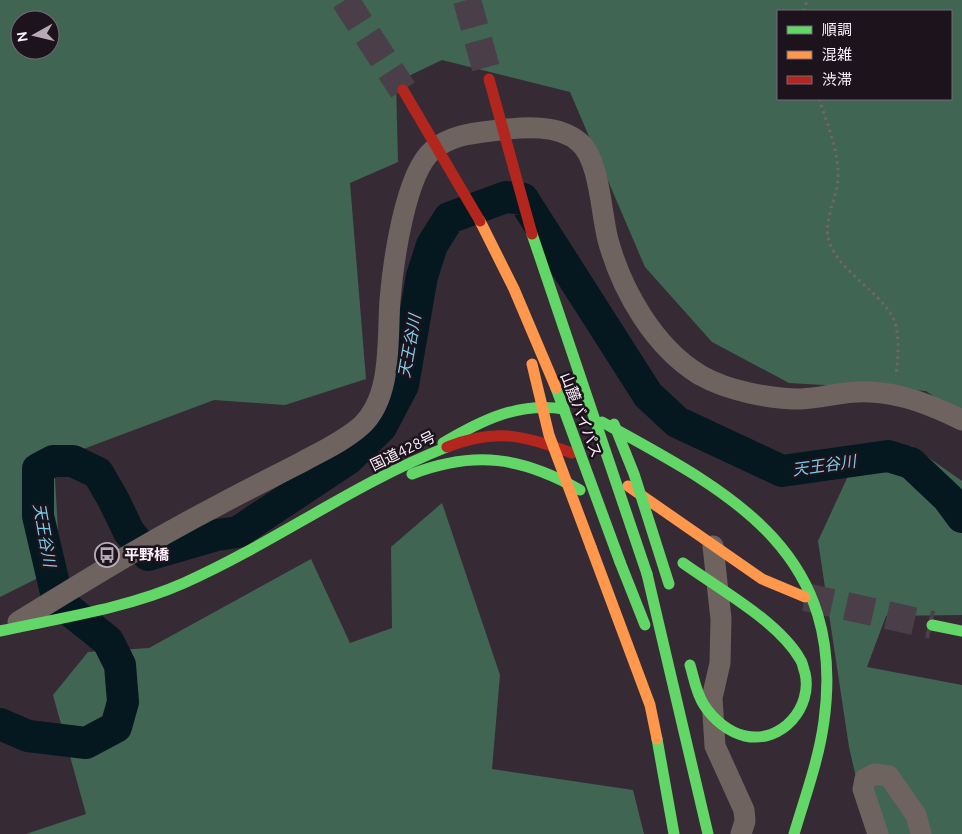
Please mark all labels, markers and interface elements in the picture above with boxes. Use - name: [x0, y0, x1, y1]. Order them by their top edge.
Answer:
- north arrow: [10, 10, 60, 60]
- legend: [777, 10, 952, 100]
- text: 順調: [822, 21, 852, 38]
- text: N: [13, 31, 31, 43]
- text: 混雑: [822, 46, 852, 63]
- text: 渋滞: [822, 71, 852, 88]
- water label: 天王谷川: [395, 311, 424, 379]
- street label: 山麓バイパス: [557, 370, 605, 460]
- street label: 国道428号: [367, 427, 438, 474]
- water label: 天王谷川: [791, 451, 859, 478]
- water label: 天王谷川: [31, 502, 60, 570]
- bus stop icon: 平野橋: [94, 542, 120, 568]
- place label: 平野橋: [124, 546, 170, 563]

